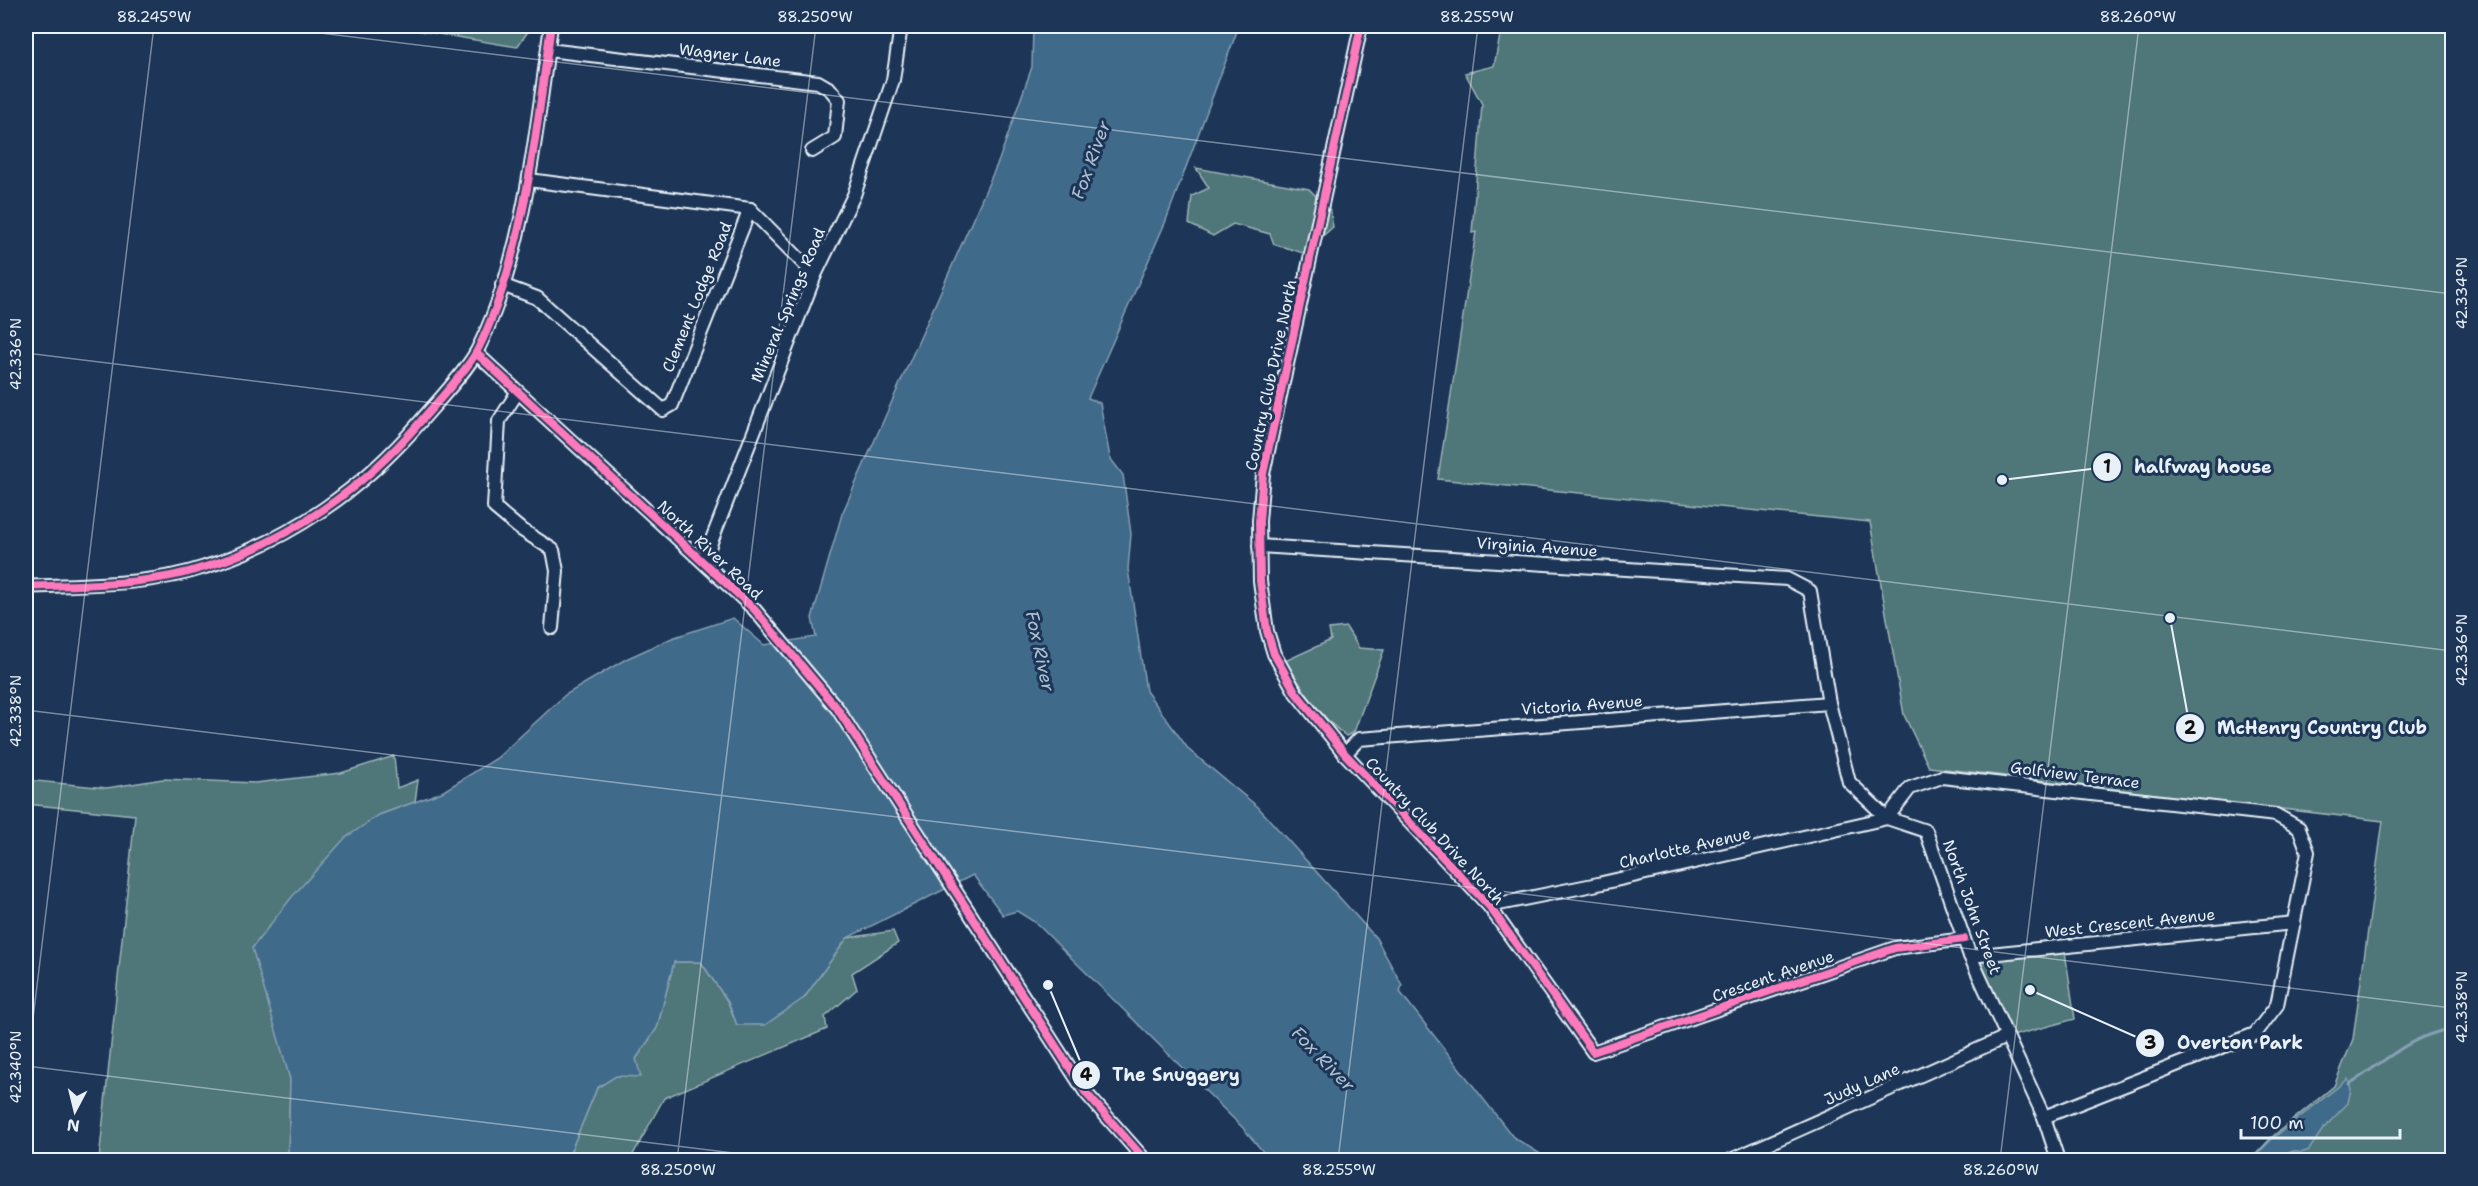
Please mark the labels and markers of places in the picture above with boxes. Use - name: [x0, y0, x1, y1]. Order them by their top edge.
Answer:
- callout: halfway house: [2092, 449, 2284, 485]
- callout: McHenry Country Club: [2175, 710, 2439, 746]
- callout: Overton Park: [2135, 1025, 2315, 1061]
- callout: The Snuggery: [1071, 1057, 1252, 1093]

